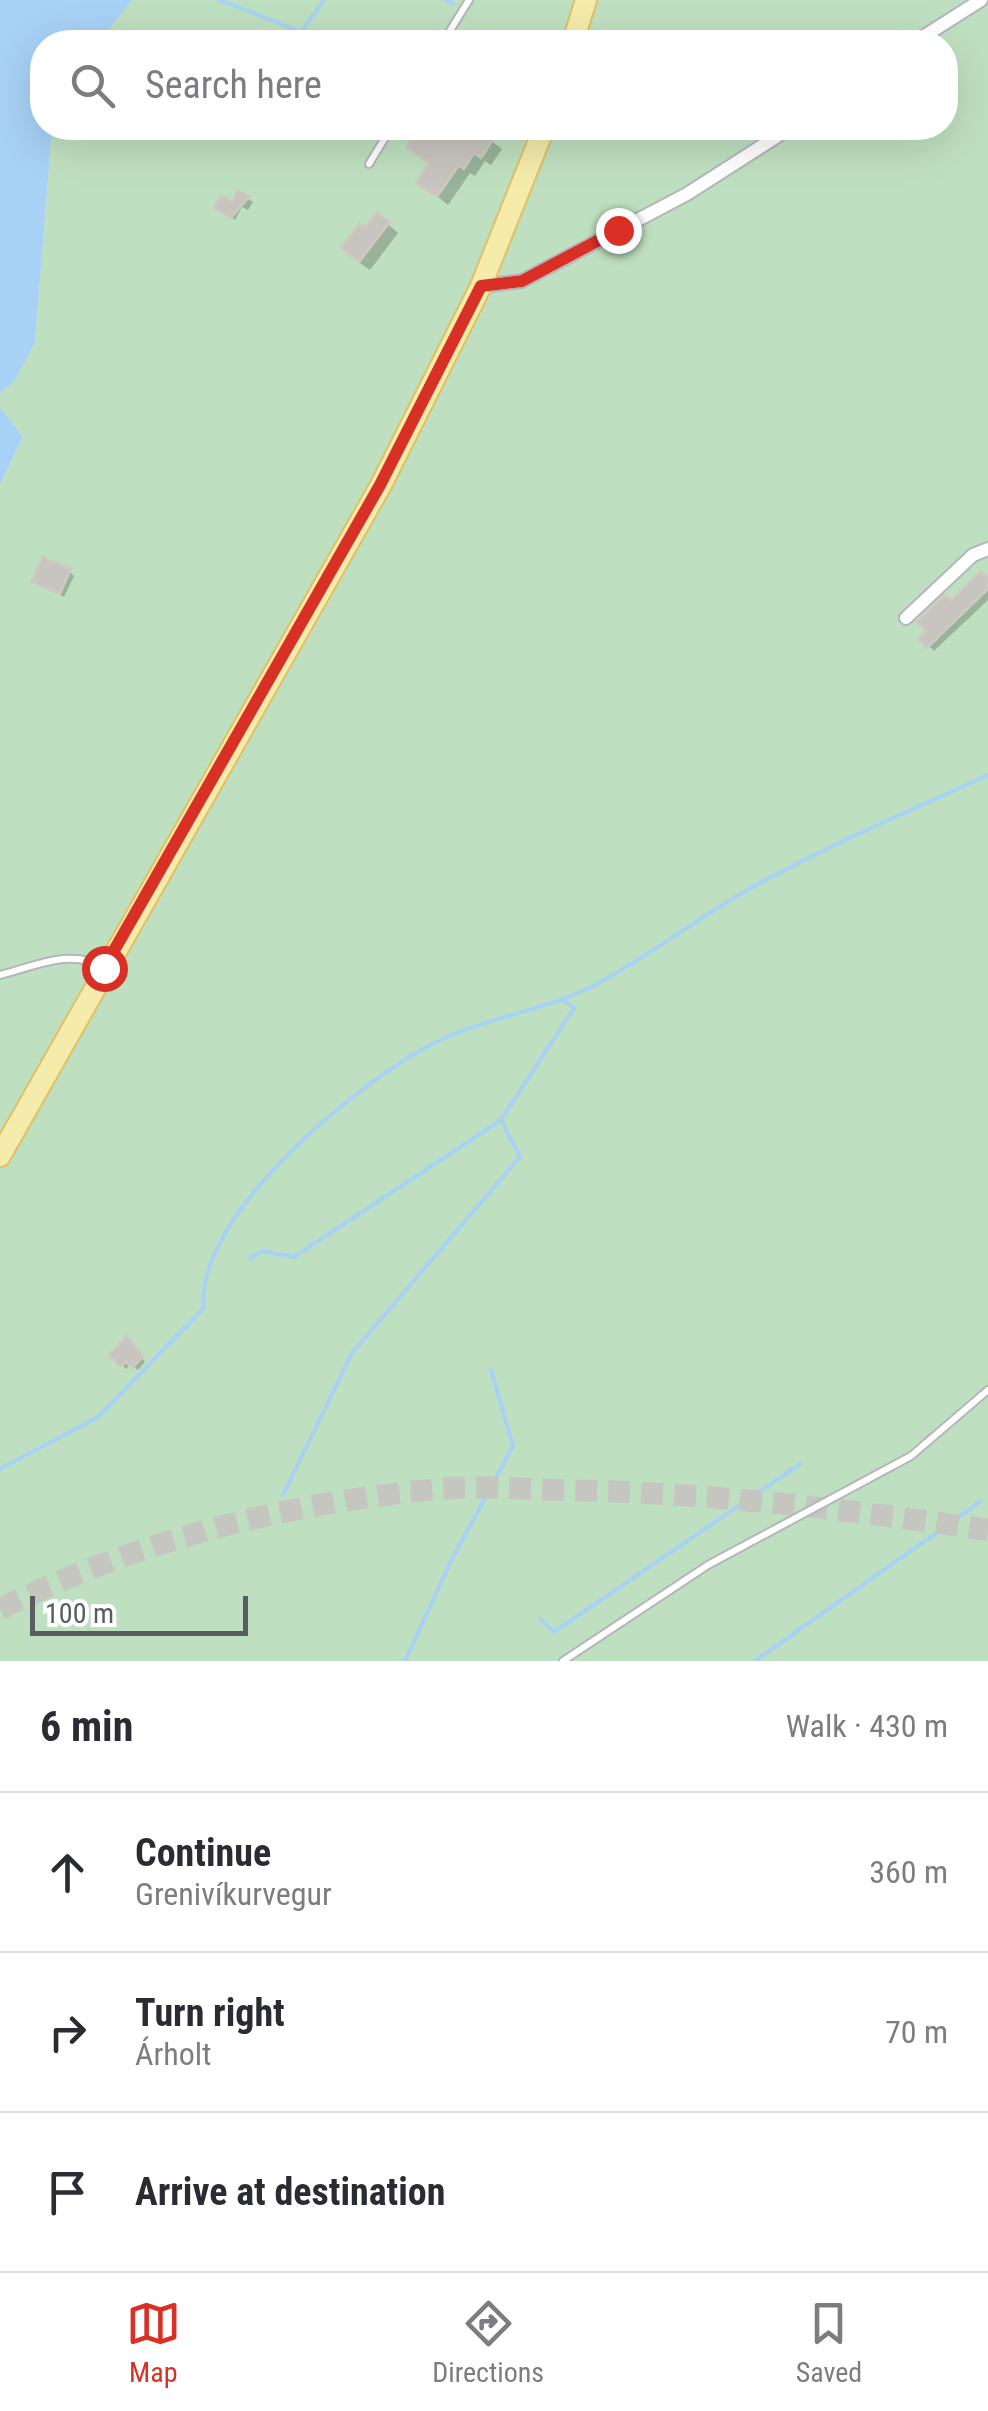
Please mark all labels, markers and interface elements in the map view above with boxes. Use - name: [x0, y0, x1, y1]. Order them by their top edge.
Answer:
- search box: [30, 30, 958, 140]
- icon: search: [65, 58, 120, 113]
- text: Search here: [145, 63, 322, 107]
- route end: [596, 208, 642, 254]
- route start: [82, 946, 128, 992]
- scale bar: [30, 1591, 248, 1636]
- text: 100 m: [45, 1597, 114, 1630]
- text: 6 min: [40, 1702, 133, 1751]
- text: Walk · 430 m: [786, 1707, 948, 1745]
- text: Continue: [135, 1831, 271, 1875]
- icon: ahead: [40, 1845, 95, 1900]
- text: 360 m: [869, 1853, 948, 1891]
- text: Grenivíkurvegur: [135, 1875, 332, 1913]
- text: Turn right: [135, 1991, 285, 2035]
- icon: right: [40, 2005, 95, 2060]
- text: 70 m: [885, 2013, 948, 2051]
- text: Árholt: [135, 2035, 212, 2073]
- icon: arrive: [40, 2165, 95, 2220]
- text: Arrive at destination: [135, 2170, 445, 2214]
- tab: Map: [126, 2296, 181, 2389]
- tab: Directions: [432, 2296, 544, 2389]
- tab: Saved: [796, 2296, 862, 2389]

